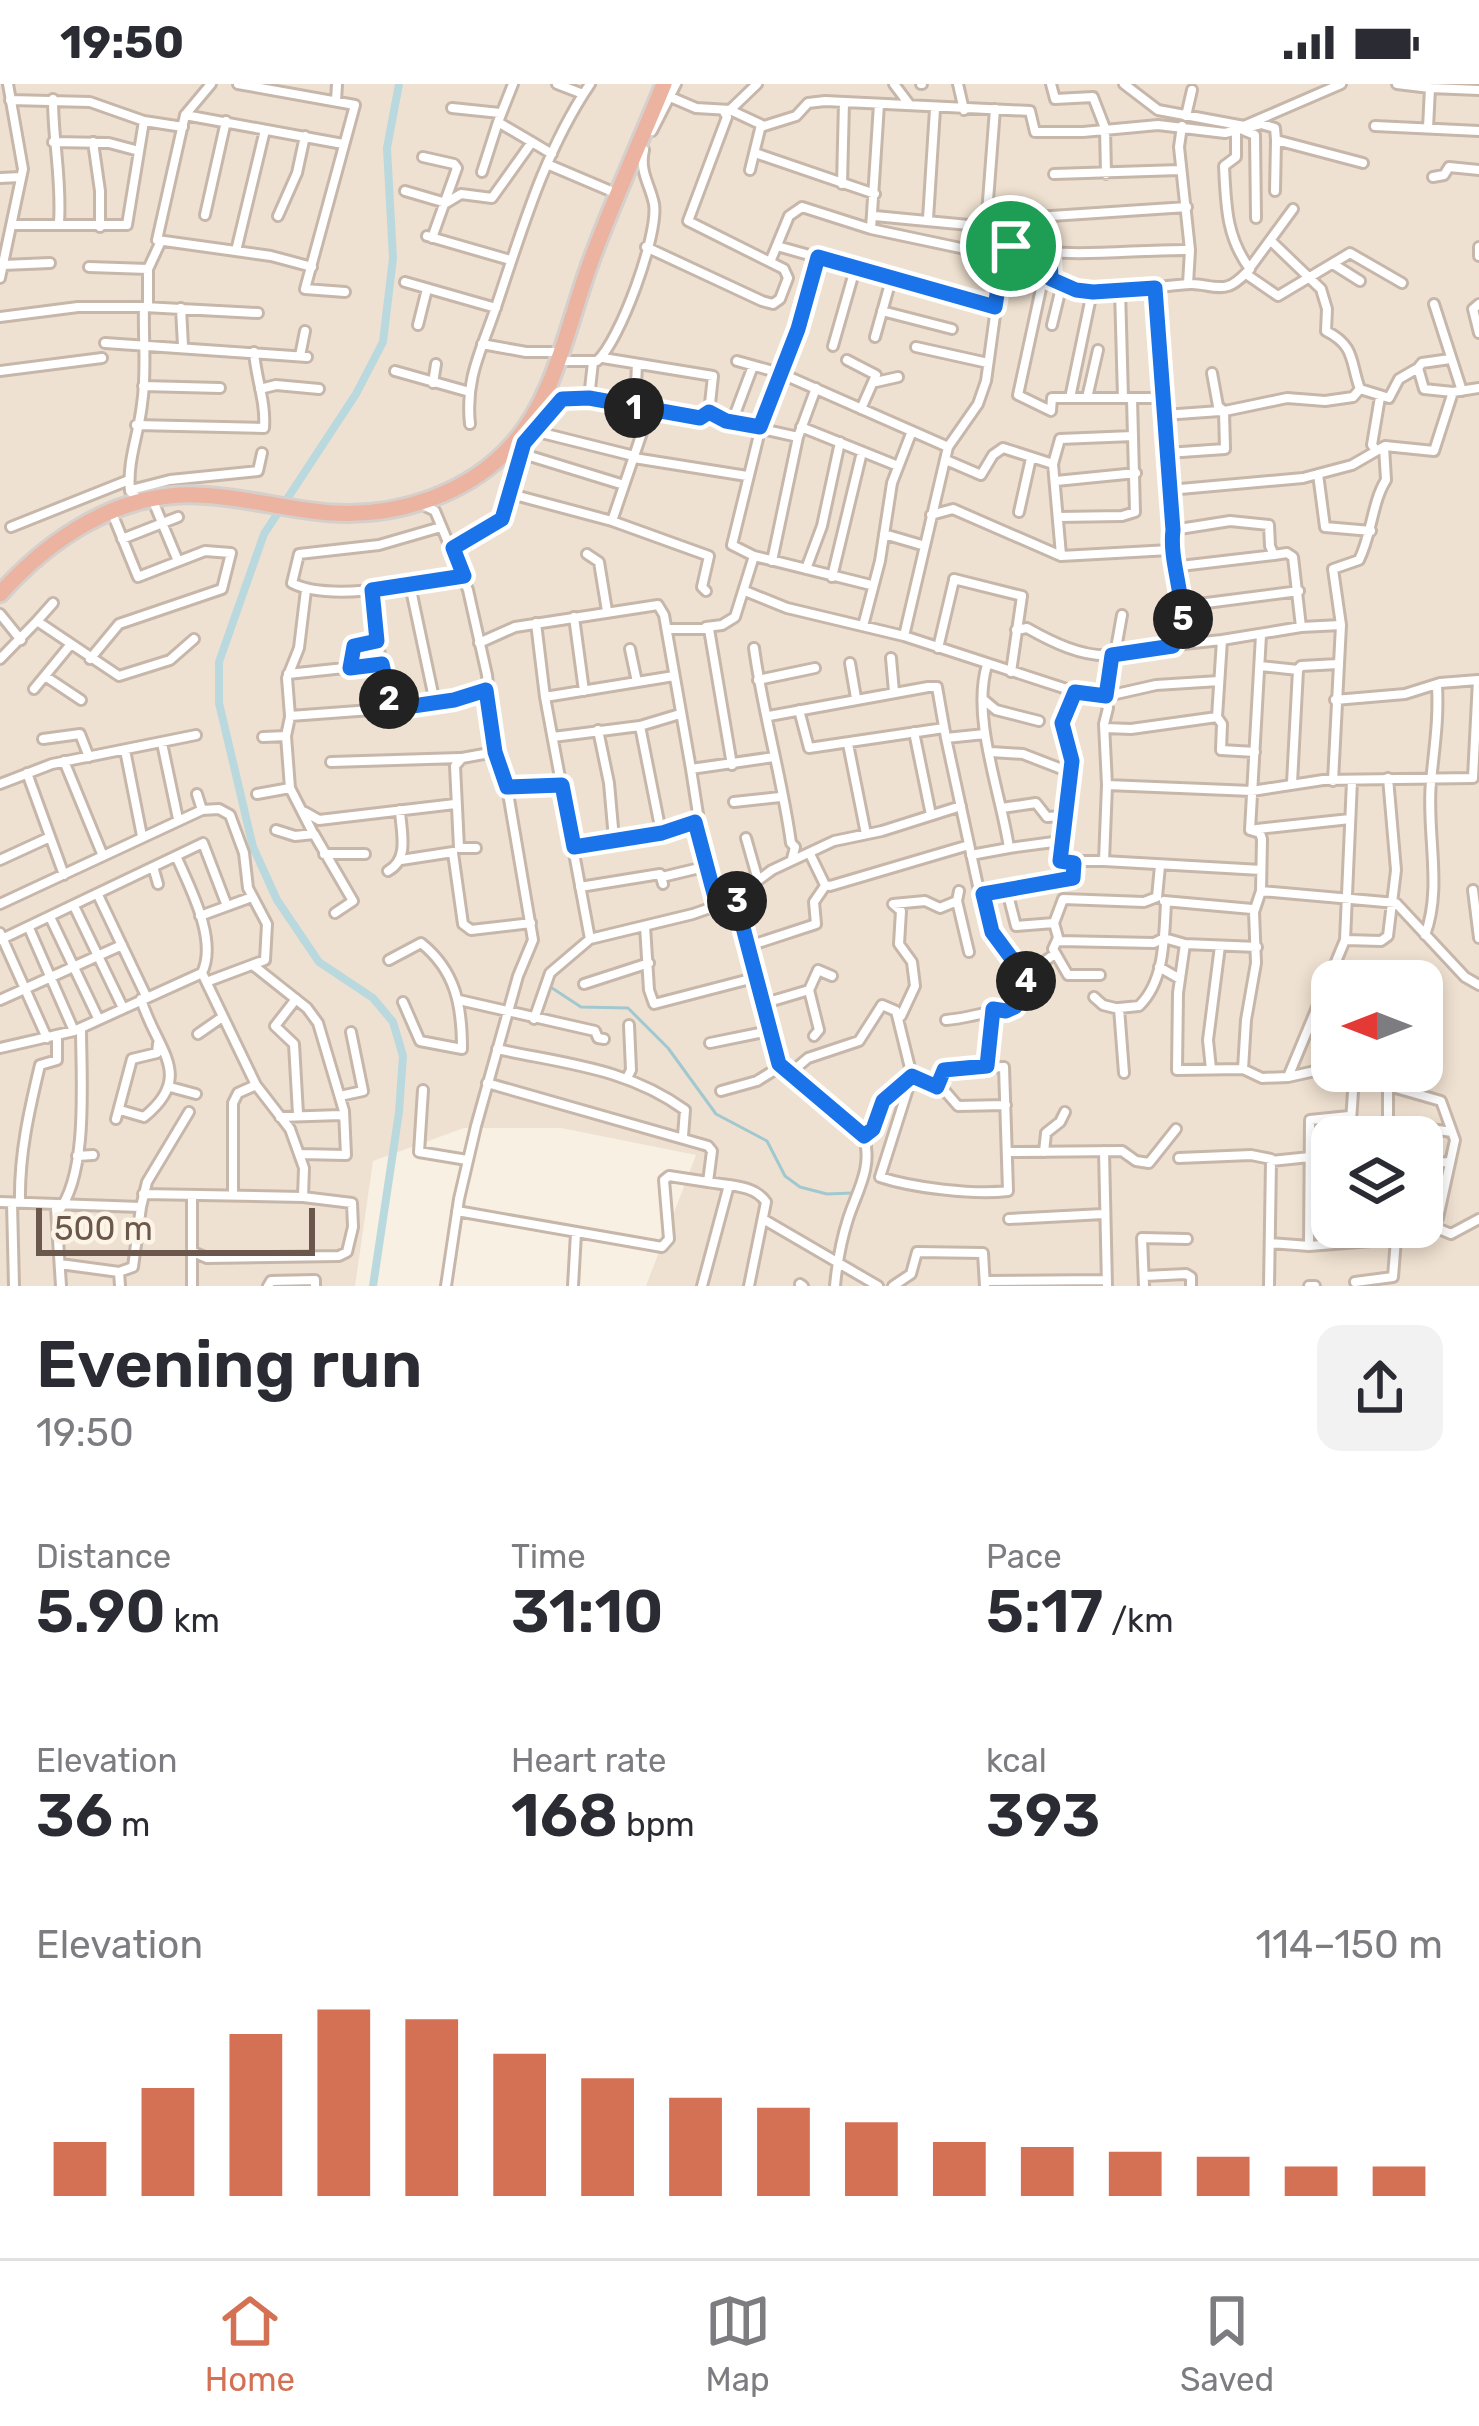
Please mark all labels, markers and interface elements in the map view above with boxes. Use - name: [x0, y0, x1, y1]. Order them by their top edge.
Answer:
- text: 19:50: [60, 16, 184, 69]
- pin: [960, 195, 1062, 297]
- icon: arrive: [978, 213, 1044, 279]
- pin: 1: [604, 378, 664, 438]
- text: 1: [626, 388, 642, 427]
- pin: 5: [1153, 589, 1213, 649]
- text: 5: [1172, 599, 1194, 638]
- pin: 2: [359, 669, 419, 729]
- text: 2: [378, 679, 400, 718]
- pin: 3: [707, 871, 767, 931]
- text: 3: [726, 881, 748, 920]
- pin: 4: [996, 951, 1056, 1011]
- north arrow: [1311, 960, 1443, 1092]
- map controls: [1311, 960, 1443, 1248]
- text: 4: [1015, 961, 1037, 1000]
- button: layers: [1311, 1116, 1443, 1248]
- scale bar: [36, 1202, 315, 1255]
- text: 500 m: [54, 1209, 153, 1248]
- text: Evening run: [36, 1325, 422, 1404]
- button: share: [1317, 1325, 1443, 1451]
- text: 19:50: [36, 1410, 134, 1456]
- text: Distance: [36, 1537, 171, 1576]
- text: Time: [511, 1537, 586, 1576]
- text: Pace: [986, 1537, 1062, 1576]
- text: 5.90: [36, 1576, 166, 1647]
- text: 31:10: [511, 1576, 663, 1647]
- text: 5:17: [986, 1576, 1103, 1647]
- text: km: [166, 1601, 220, 1640]
- text: /km: [1103, 1601, 1173, 1640]
- text: Elevation: [36, 1741, 177, 1780]
- text: Heart rate: [511, 1741, 667, 1780]
- text: kcal: [986, 1741, 1047, 1780]
- text: 36: [36, 1780, 113, 1851]
- text: 168: [511, 1780, 618, 1851]
- text: 393: [986, 1780, 1100, 1851]
- text: m: [113, 1805, 150, 1844]
- text: bpm: [618, 1805, 695, 1844]
- text: Elevation: [36, 1922, 203, 1968]
- text: 114–150 m: [1256, 1922, 1443, 1968]
- tab: Home: [205, 2288, 295, 2399]
- tab: Map: [705, 2288, 771, 2399]
- tab: Saved: [1180, 2288, 1274, 2399]

